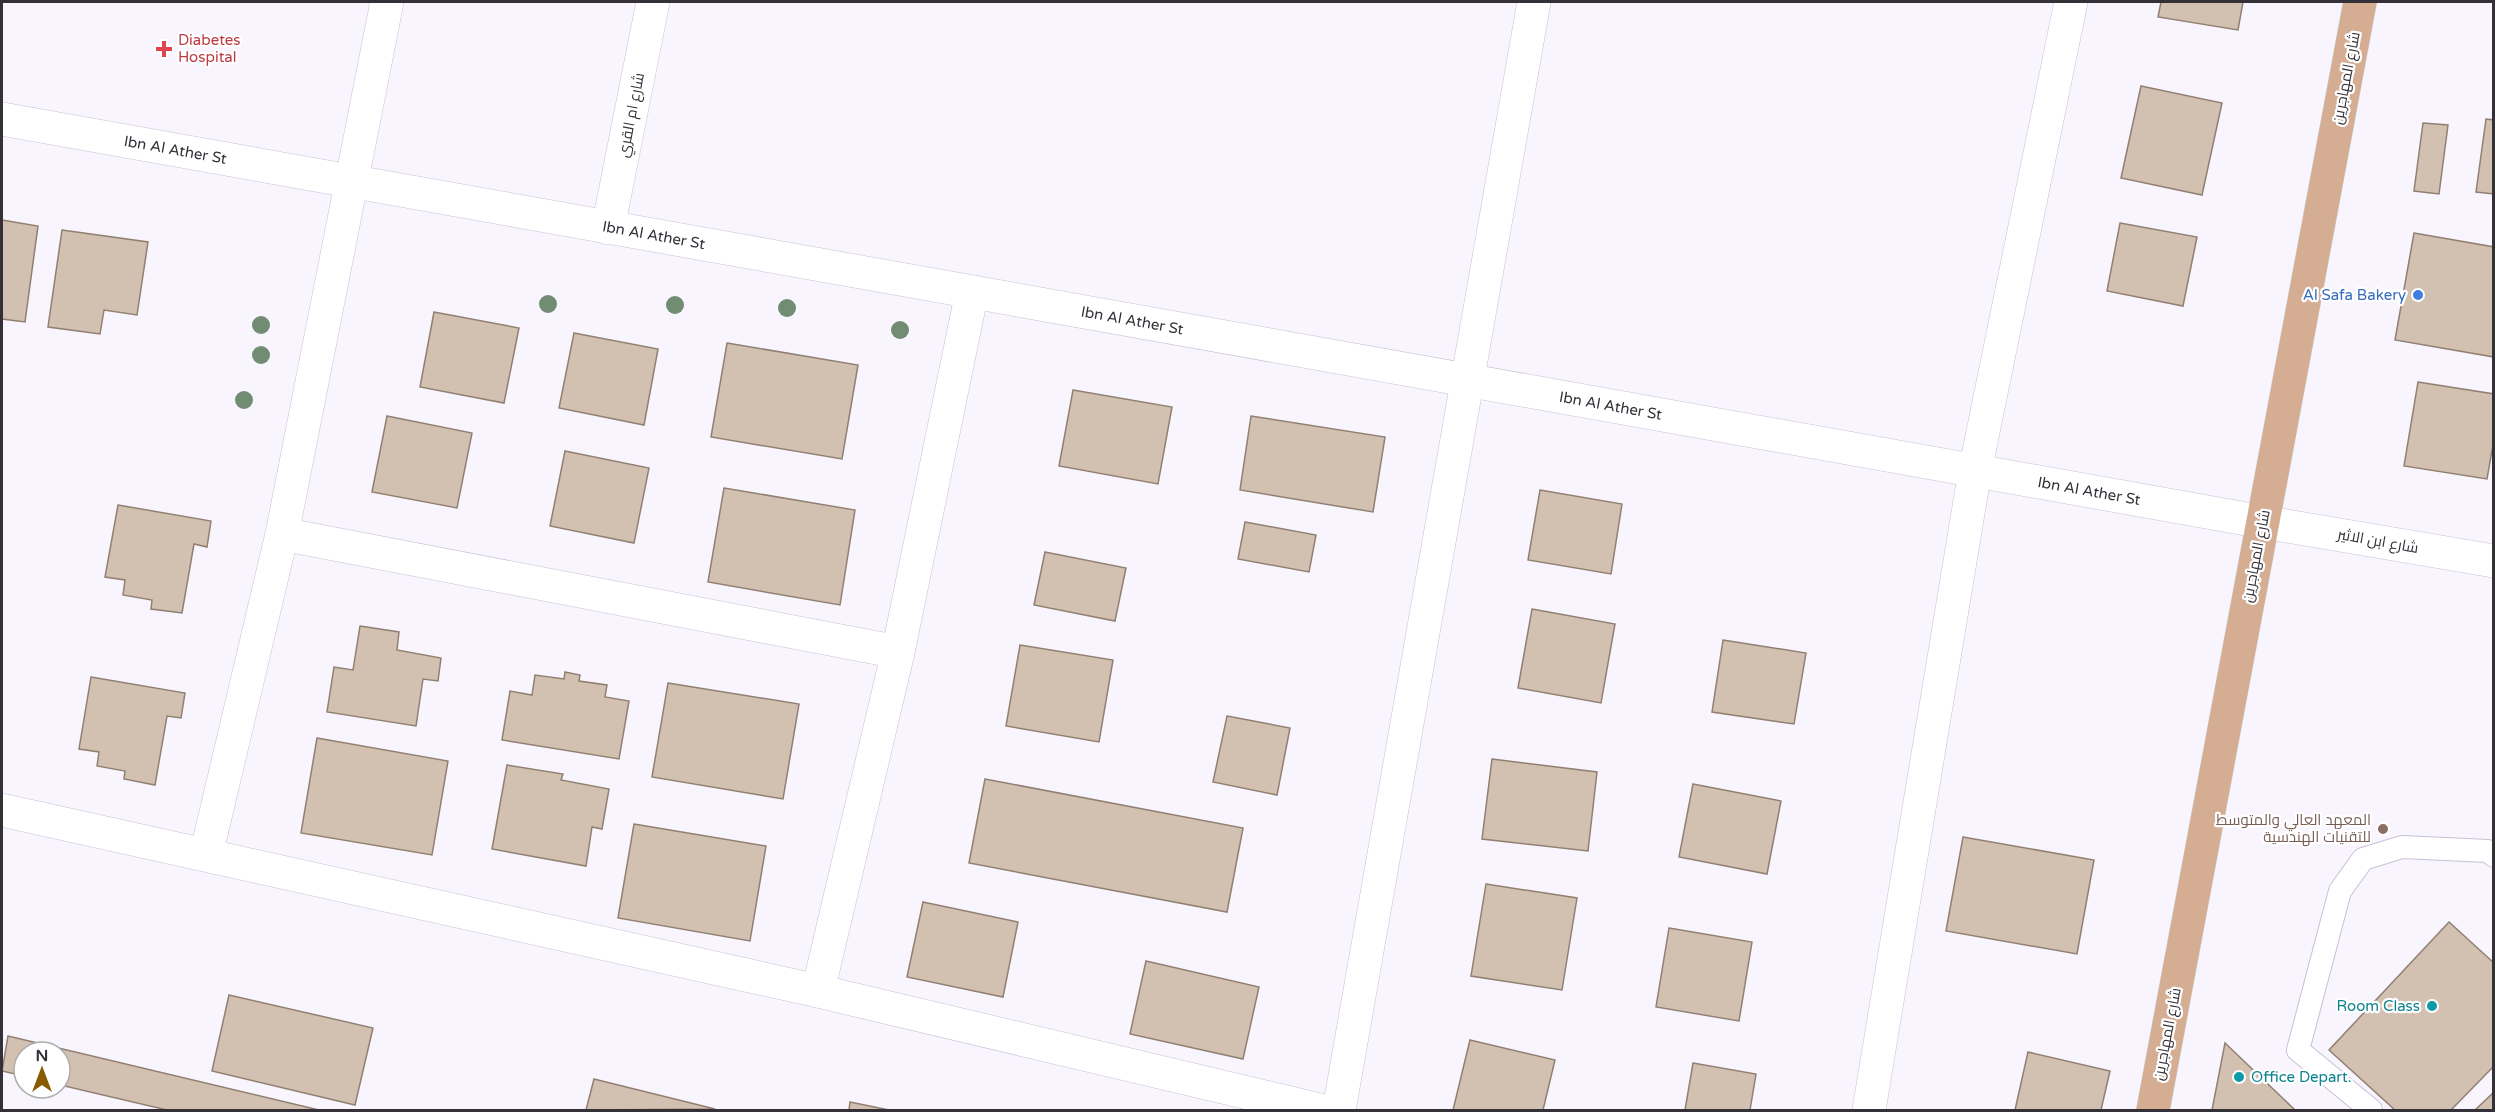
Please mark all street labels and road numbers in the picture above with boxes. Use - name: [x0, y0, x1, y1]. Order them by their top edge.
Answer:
- street label: شارع المهاجرين: [2328, 30, 2366, 126]
- street label: شارع ام القري: [614, 71, 651, 159]
- street label: Ibn Al Ather St: [123, 132, 228, 168]
- street label: Ibn Al Ather St: [601, 217, 707, 253]
- street label: Ibn Al Ather St: [1079, 302, 1185, 338]
- street label: Ibn Al Ather St: [1558, 388, 1664, 424]
- street label: Ibn Al Ather St: [2036, 473, 2142, 509]
- street label: شارع المهاجرين: [2238, 508, 2276, 604]
- street label: شارع ابن الاثير: [2335, 525, 2420, 559]
- street label: شارع المهاجرين: [2149, 986, 2187, 1082]

